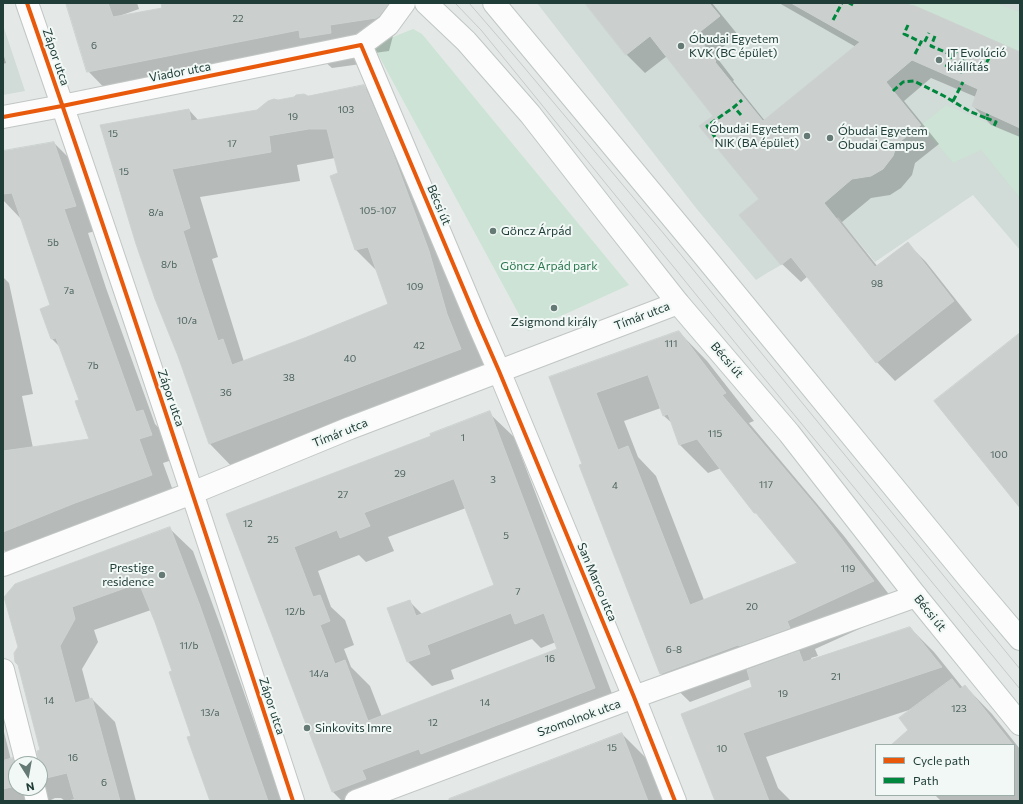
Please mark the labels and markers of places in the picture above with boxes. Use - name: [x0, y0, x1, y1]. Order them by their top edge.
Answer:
- place label: Óbudai Egyetem KVK (BC épület): [689, 32, 779, 60]
- marker: Óbudai Egyetem KVK (BC épület): [676, 41, 686, 51]
- place label: IT Evolúció kiállítás: [947, 46, 1006, 74]
- marker: IT Evolúció kiállítás: [934, 55, 944, 65]
- place label: Óbudai Egyetem NIK (BA épület): [709, 122, 799, 150]
- place label: Óbudai Egyetem Óbudai Campus: [838, 124, 928, 152]
- marker: Óbudai Egyetem NIK (BA épület): [802, 131, 812, 141]
- marker: Óbudai Egyetem Óbudai Campus: [825, 133, 835, 143]
- place label: Göncz Árpád: [501, 224, 571, 238]
- marker: Göncz Árpád: [488, 226, 498, 236]
- marker: Zsigmond király: [549, 303, 559, 313]
- place label: Zsigmond király: [511, 315, 597, 329]
- place label: Prestige residence: [102, 561, 154, 589]
- marker: Prestige residence: [157, 570, 167, 580]
- place label: Sinkovits Imre: [315, 721, 392, 735]
- marker: Sinkovits Imre: [302, 723, 312, 733]

